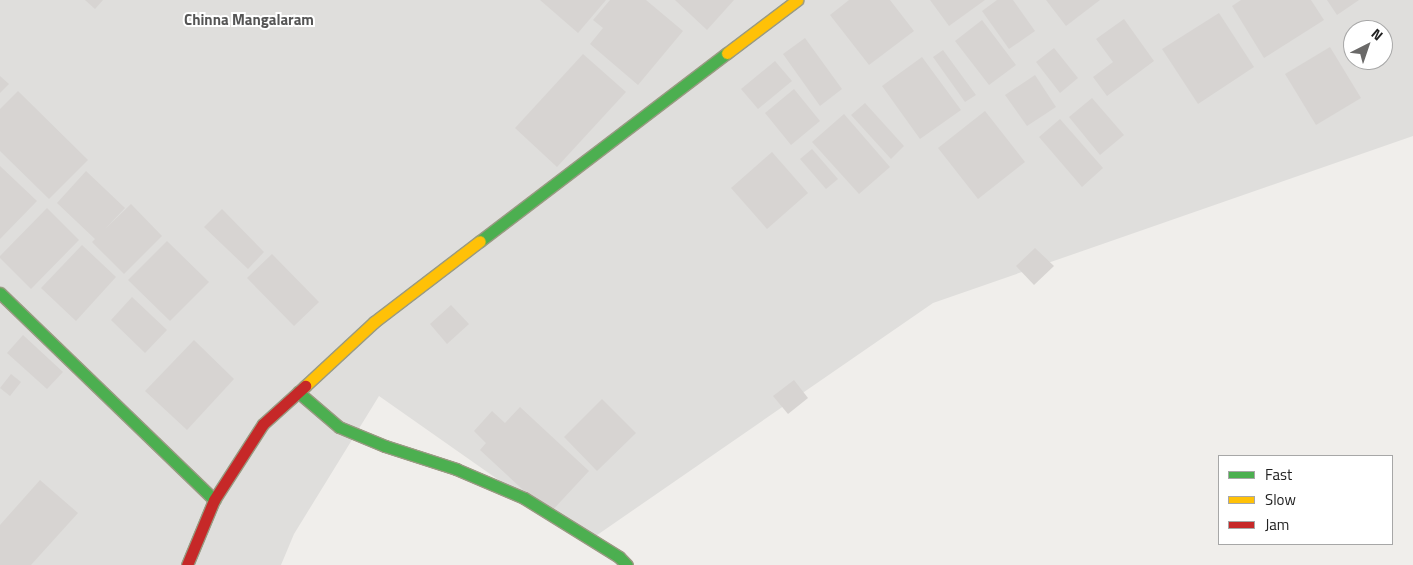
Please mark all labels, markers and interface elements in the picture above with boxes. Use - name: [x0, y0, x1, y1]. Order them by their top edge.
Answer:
- district label: Chinna Mangalaram: [184, 11, 314, 29]
- north arrow: [1343, 20, 1393, 70]
- text: N: [1367, 23, 1388, 45]
- legend: [1218, 455, 1393, 545]
- text: Fast: [1265, 463, 1292, 486]
- text: Slow: [1265, 488, 1296, 511]
- text: Jam: [1265, 513, 1289, 536]

